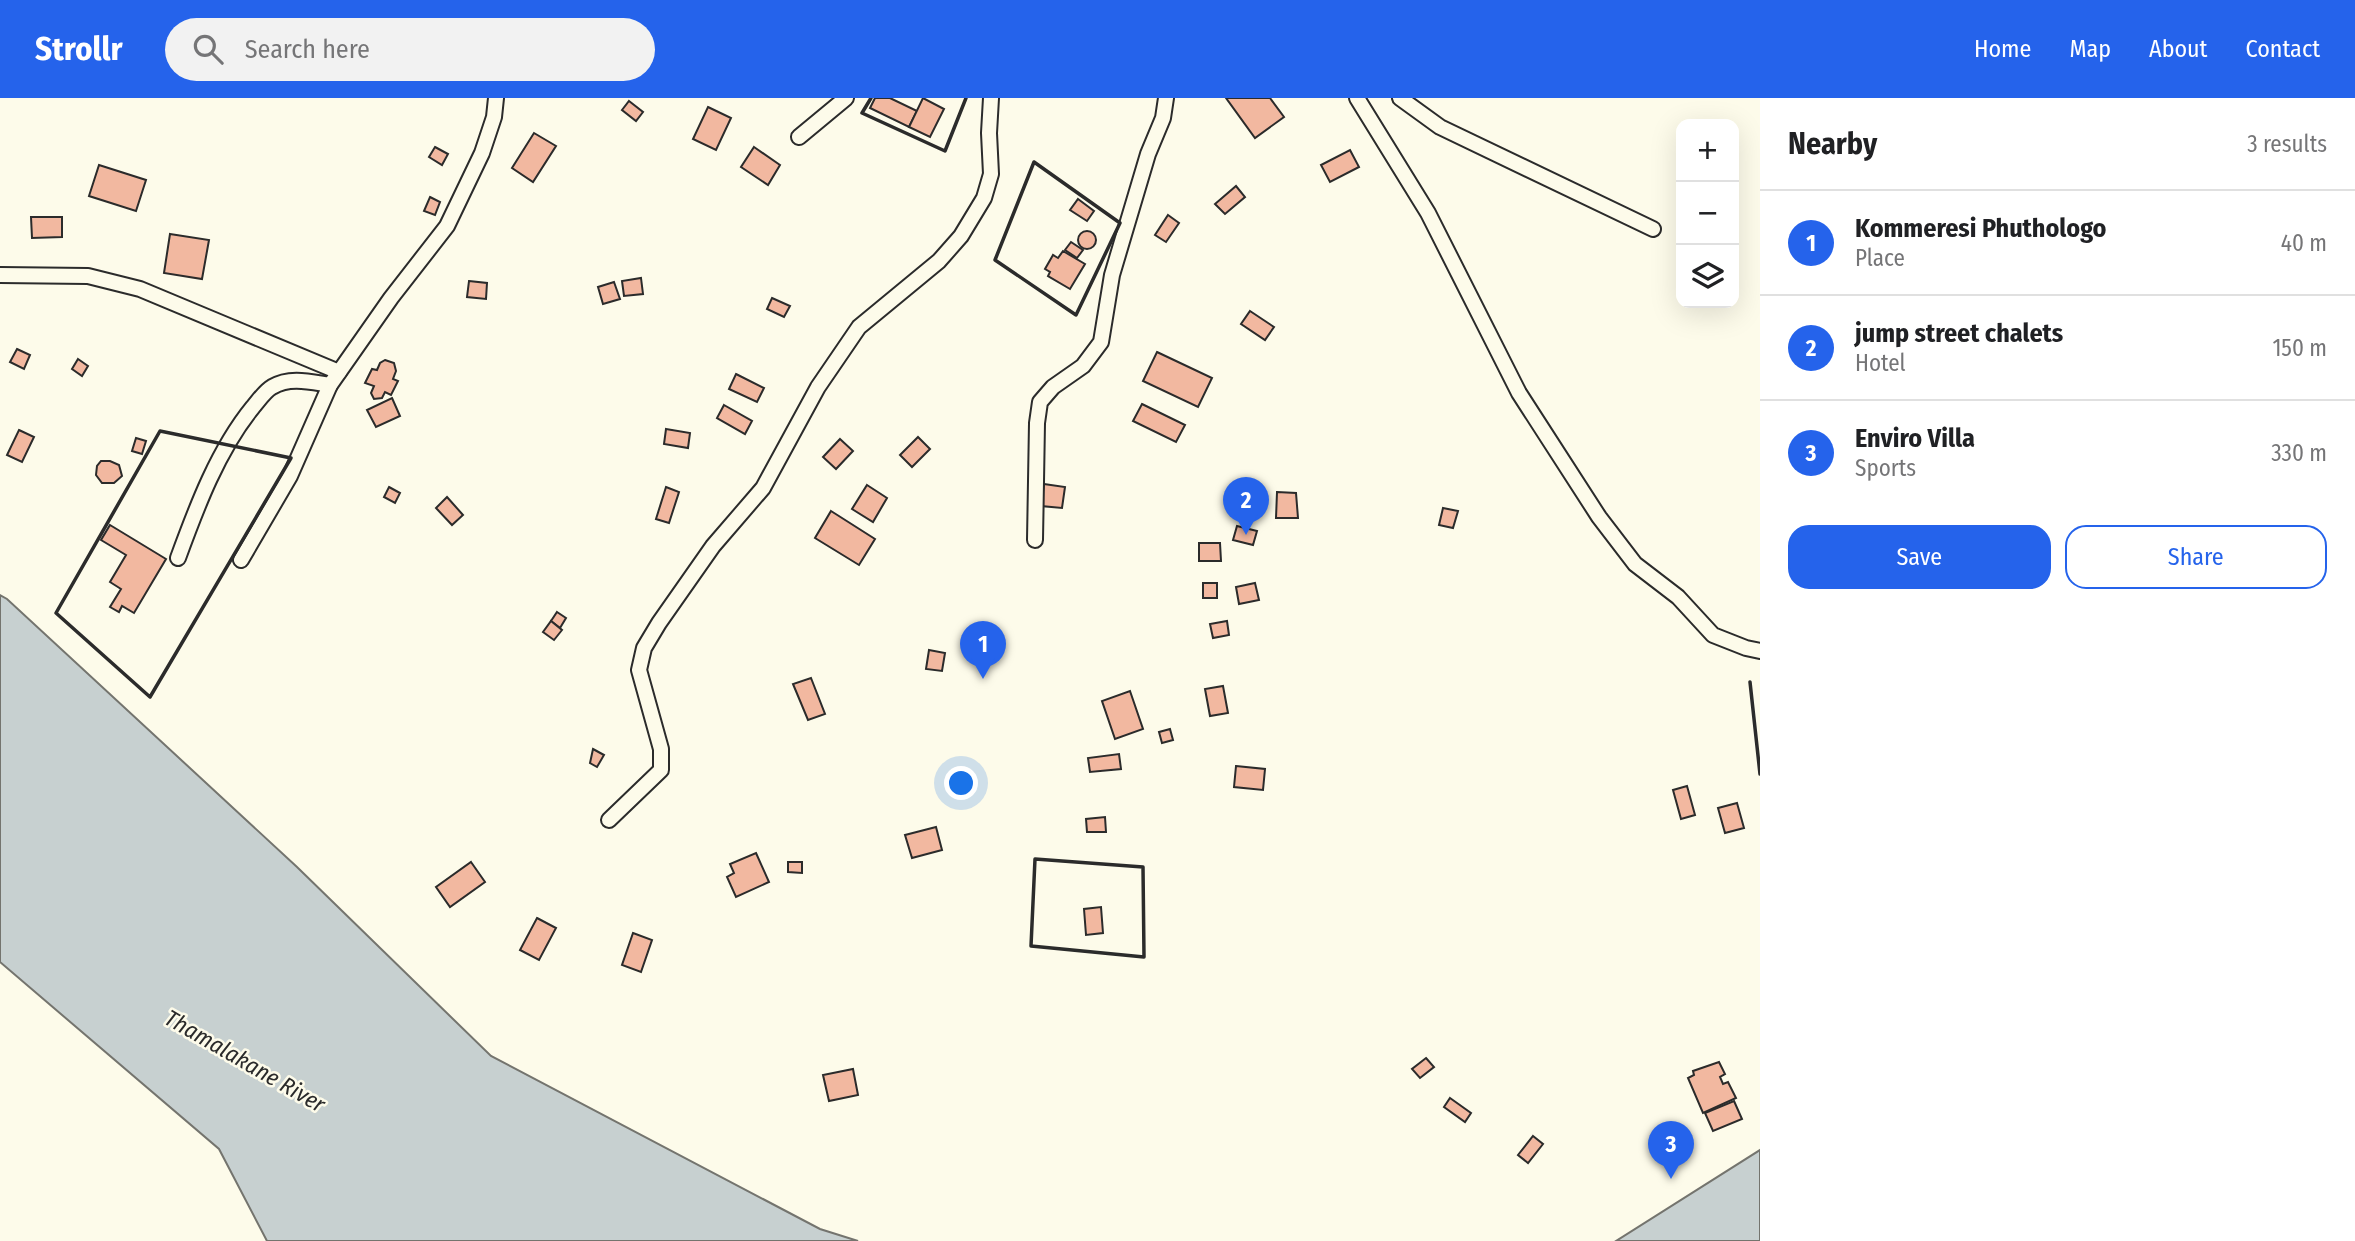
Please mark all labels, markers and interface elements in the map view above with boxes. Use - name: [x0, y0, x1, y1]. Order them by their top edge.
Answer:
- search box: [165, 18, 655, 81]
- text: Strollr: [35, 29, 123, 69]
- icon: search: [189, 30, 227, 68]
- text: Search here: [245, 34, 370, 65]
- text: Home: [1974, 35, 2031, 63]
- text: Map: [2069, 35, 2111, 63]
- text: About: [2149, 35, 2207, 63]
- text: Contact: [2245, 35, 2320, 63]
- map controls: [1676, 119, 1739, 308]
- button: +: [1676, 119, 1739, 182]
- text: Nearby: [1788, 126, 1877, 162]
- text: 3 results: [2247, 130, 2327, 158]
- button: −: [1676, 182, 1739, 245]
- text: Kommeresi Phuthologo: [1855, 213, 2106, 244]
- text: 1: [1806, 229, 1816, 257]
- text: 40 m: [2281, 229, 2327, 257]
- text: Place: [1855, 244, 1905, 272]
- button: layers: [1676, 245, 1739, 308]
- text: jump street chalets: [1855, 318, 2063, 349]
- text: 2: [1806, 334, 1816, 362]
- text: 150 m: [2272, 334, 2327, 362]
- text: Hotel: [1855, 349, 1906, 377]
- text: Enviro Villa: [1855, 423, 1975, 454]
- text: 3: [1806, 439, 1816, 467]
- text: 330 m: [2271, 439, 2327, 467]
- text: Sports: [1855, 454, 1916, 482]
- pin: 2: [1223, 477, 1269, 535]
- button: Save: [1788, 525, 2051, 589]
- button: Share: [2065, 525, 2327, 589]
- pin: 1: [960, 621, 1006, 679]
- your location: [944, 766, 978, 800]
- water label: Thamalakane River: [160, 1004, 331, 1119]
- pin: 3: [1648, 1121, 1694, 1179]

